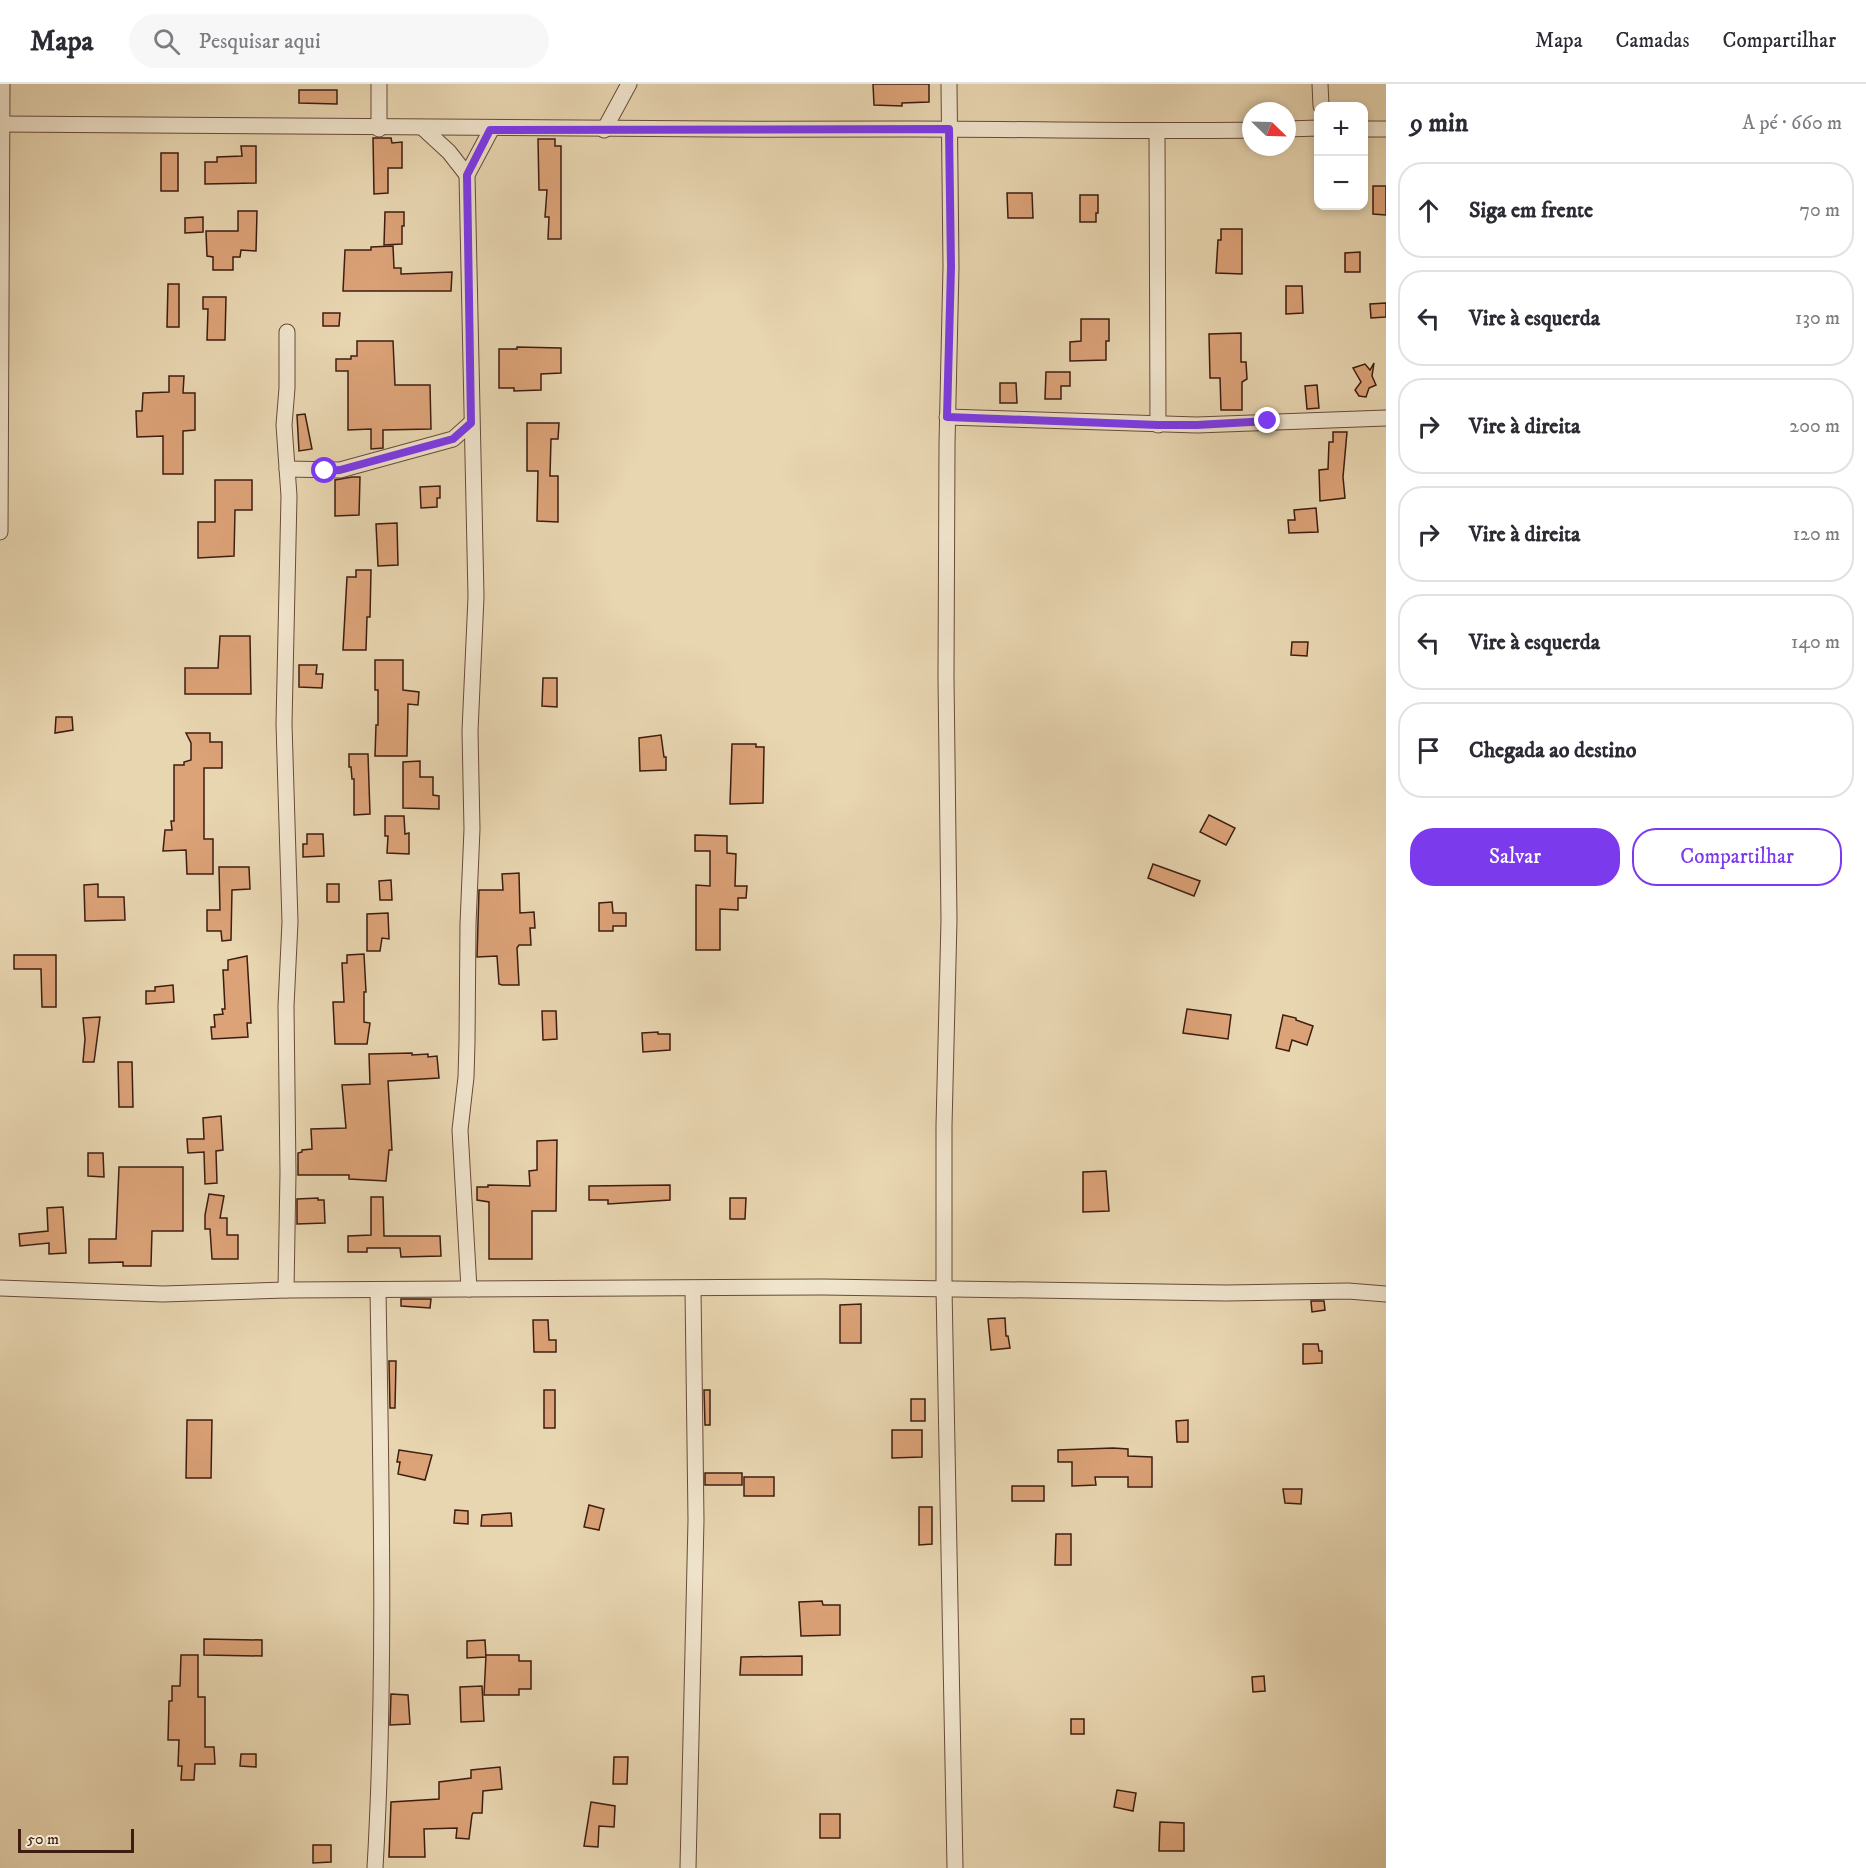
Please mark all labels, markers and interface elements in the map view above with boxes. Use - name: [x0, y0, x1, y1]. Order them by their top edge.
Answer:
- search box: [129, 14, 549, 68]
- text: Mapa: [30, 24, 93, 59]
- icon: search: [150, 25, 183, 58]
- text: Pesquisar aqui: [198, 28, 321, 55]
- text: Mapa: [1535, 28, 1583, 54]
- text: Camadas: [1616, 28, 1690, 54]
- text: Compartilhar: [1723, 28, 1836, 54]
- north arrow: [1242, 102, 1296, 156]
- map controls: [1314, 102, 1368, 210]
- button: +: [1314, 102, 1368, 156]
- text: 9 min: [1410, 107, 1468, 140]
- text: A pé · 660 m: [1742, 111, 1842, 136]
- button: −: [1314, 156, 1368, 210]
- icon: ahead: [1412, 194, 1445, 227]
- text: Siga em frente: [1469, 197, 1593, 224]
- text: 70 m: [1799, 198, 1840, 223]
- icon: left: [1412, 302, 1445, 335]
- text: Vire à esquerda: [1469, 305, 1600, 332]
- text: 130 m: [1795, 306, 1840, 331]
- route end: [1254, 407, 1280, 433]
- icon: right: [1412, 410, 1445, 443]
- text: Vire à direita: [1469, 413, 1580, 440]
- text: 200 m: [1789, 414, 1840, 439]
- route start: [311, 457, 337, 483]
- icon: right: [1412, 518, 1445, 551]
- text: Vire à direita: [1469, 521, 1580, 548]
- text: 120 m: [1793, 522, 1840, 547]
- icon: left: [1412, 626, 1445, 659]
- text: Vire à esquerda: [1469, 629, 1600, 656]
- text: 140 m: [1791, 630, 1840, 655]
- icon: arrive: [1412, 734, 1445, 767]
- text: Chegada ao destino: [1469, 737, 1636, 764]
- button: Salvar: [1410, 828, 1620, 886]
- button: Compartilhar: [1632, 828, 1842, 886]
- scale bar: [18, 1826, 134, 1854]
- text: 50 m: [27, 1829, 59, 1849]

